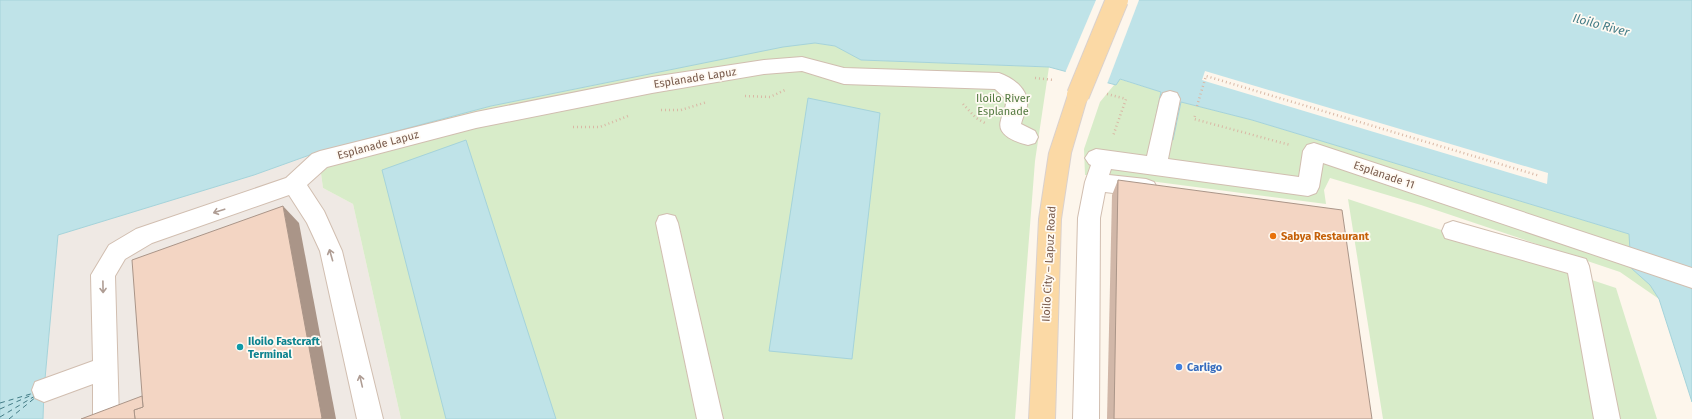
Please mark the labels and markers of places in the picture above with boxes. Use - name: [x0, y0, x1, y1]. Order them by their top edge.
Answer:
- place label: Sabya Restaurant: [1281, 230, 1370, 243]
- marker: Sabya Restaurant: [1268, 231, 1278, 241]
- place label: Iloilo Fastcraft Terminal: [248, 335, 320, 361]
- marker: Iloilo Fastcraft Terminal: [235, 342, 245, 352]
- place label: Carligo: [1187, 361, 1223, 374]
- marker: Carligo: [1174, 362, 1184, 372]

